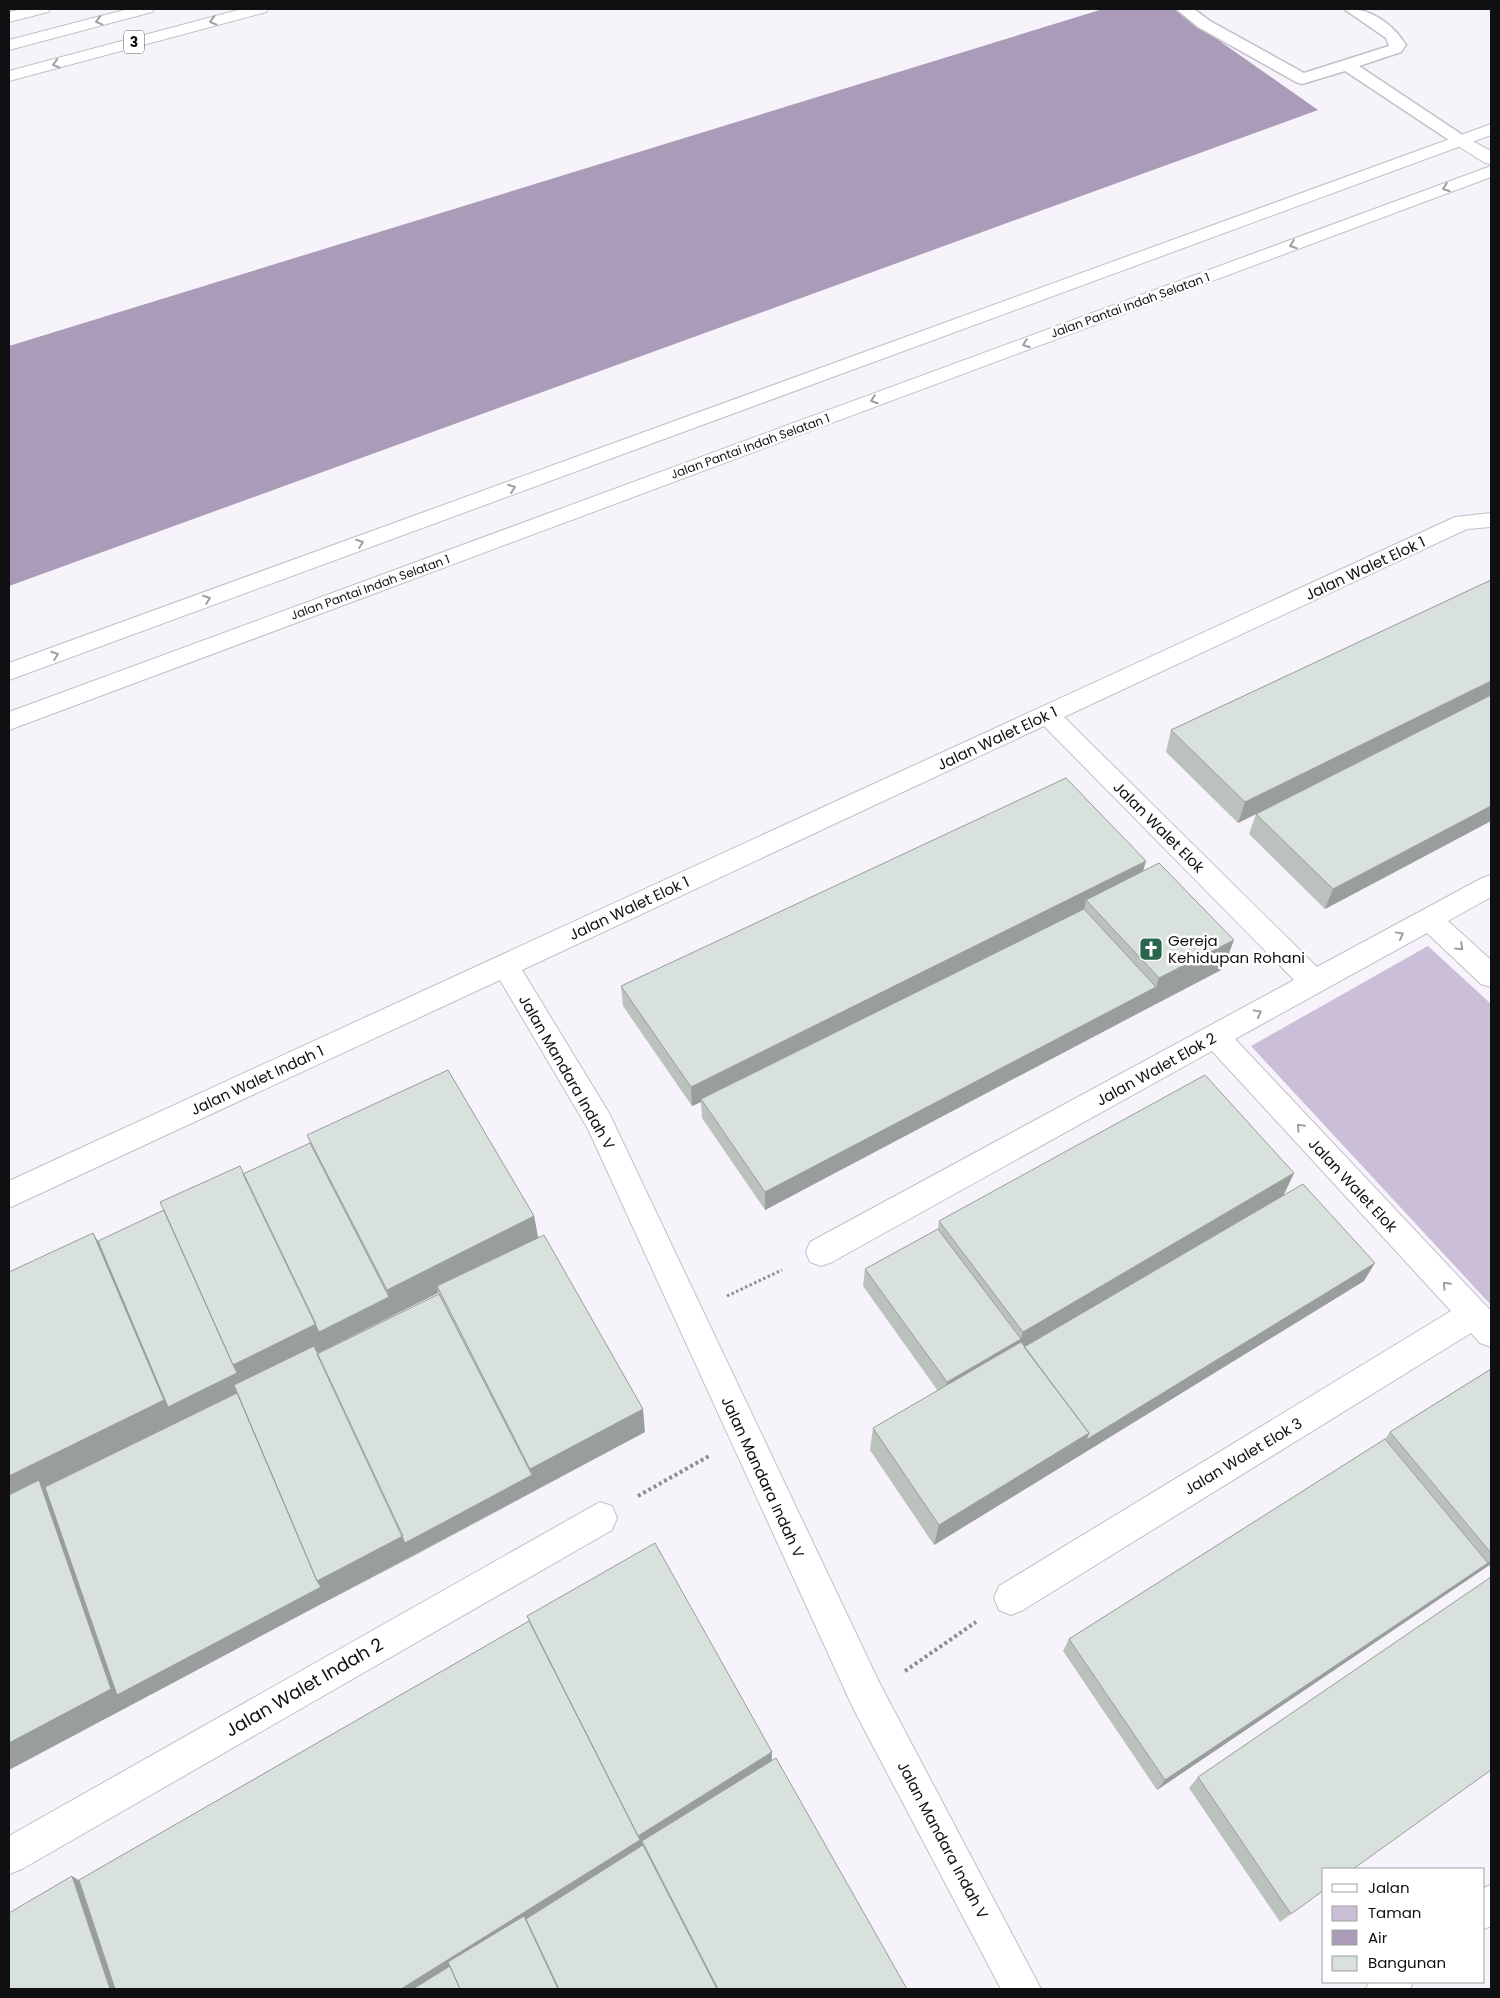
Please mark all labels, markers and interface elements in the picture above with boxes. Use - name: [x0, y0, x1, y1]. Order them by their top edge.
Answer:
- one-way arrow: [94, 15, 103, 26]
- one-way arrow: [209, 16, 218, 26]
- road number: 3: [124, 31, 144, 54]
- one-way arrow: [52, 58, 61, 68]
- one-way arrow: [1442, 182, 1450, 192]
- one-way arrow: [1289, 239, 1298, 249]
- street label: Jalan Pantai Indah Selatan 1: [1048, 268, 1212, 342]
- one-way arrow: [1022, 338, 1031, 348]
- one-way arrow: [870, 394, 878, 404]
- street label: Jalan Pantai Indah Selatan 1: [668, 409, 832, 483]
- one-way arrow: [508, 484, 516, 494]
- street label: Jalan Walet Elok 1: [1302, 531, 1428, 605]
- one-way arrow: [355, 539, 364, 549]
- street label: Jalan Pantai Indah Selatan 1: [288, 550, 452, 624]
- one-way arrow: [202, 595, 211, 605]
- one-way arrow: [50, 651, 58, 661]
- street label: Jalan Walet Elok 1: [934, 701, 1060, 775]
- street label: Jalan Walet Elok: [1109, 777, 1210, 878]
- street label: Jalan Walet Elok 1: [566, 871, 692, 945]
- place label: Gereja Kehidupan Rohani: [1168, 930, 1305, 968]
- one-way arrow: [1395, 931, 1404, 941]
- church icon: Gereja Kehidupan Rohani: [1138, 936, 1164, 962]
- one-way arrow: [1455, 941, 1464, 950]
- street label: Jalan Mandara Indah V: [514, 991, 620, 1153]
- one-way arrow: [1252, 1009, 1261, 1019]
- street label: Jalan Walet Elok 2: [1092, 1027, 1220, 1111]
- street label: Jalan Walet Indah 1: [187, 1040, 327, 1120]
- one-way arrow: [1297, 1124, 1306, 1133]
- street label: Jalan Walet Elok: [1304, 1133, 1402, 1237]
- one-way arrow: [1443, 1281, 1452, 1290]
- street label: Jalan Mandara Indah V: [716, 1393, 810, 1561]
- street label: Jalan Walet Elok 3: [1180, 1412, 1306, 1500]
- street label: Jalan Walet Indah 2: [221, 1632, 387, 1742]
- street label: Jalan Mandara Indah V: [893, 1758, 993, 1922]
- legend: [1322, 1868, 1485, 1983]
- text: Jalan: [1368, 1877, 1410, 1898]
- text: Taman: [1368, 1902, 1421, 1923]
- text: Air: [1368, 1927, 1388, 1948]
- text: Bangunan: [1368, 1952, 1446, 1973]

